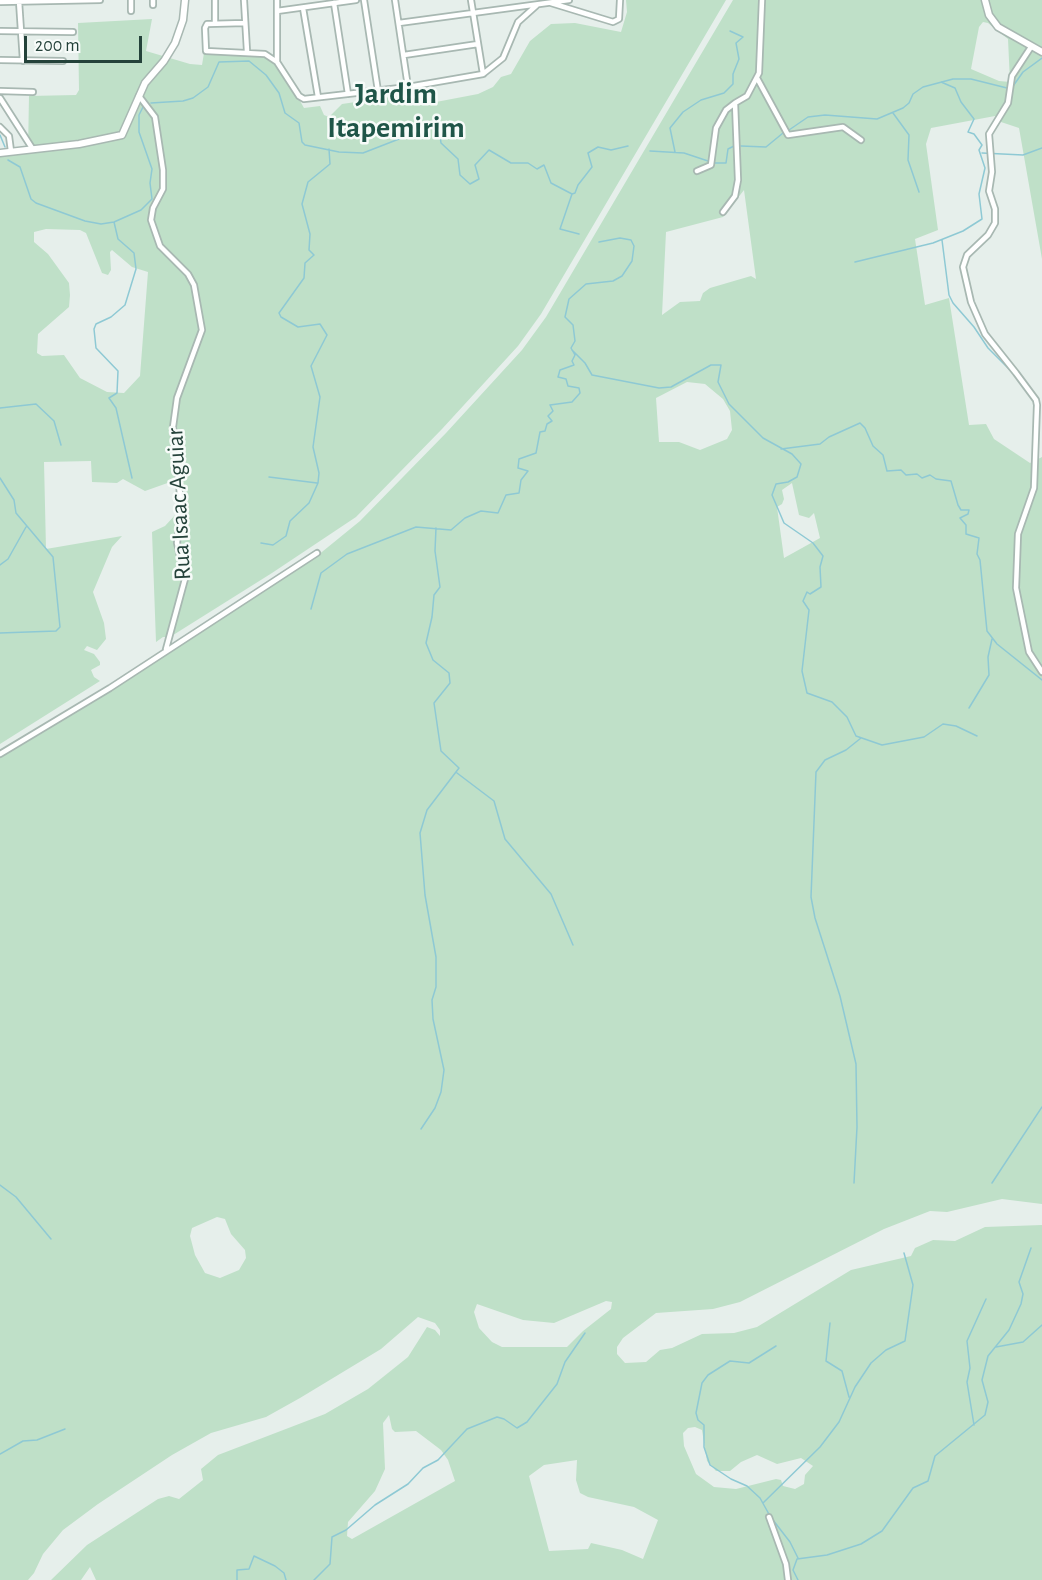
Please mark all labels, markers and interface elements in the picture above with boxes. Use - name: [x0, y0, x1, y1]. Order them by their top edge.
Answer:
- scale bar: [27, 24, 146, 62]
- text: 200 m: [35, 37, 80, 55]
- district label: Jardim Itapemirim: [327, 76, 465, 146]
- street label: Rua Isaac Aguiar: [161, 427, 197, 581]

